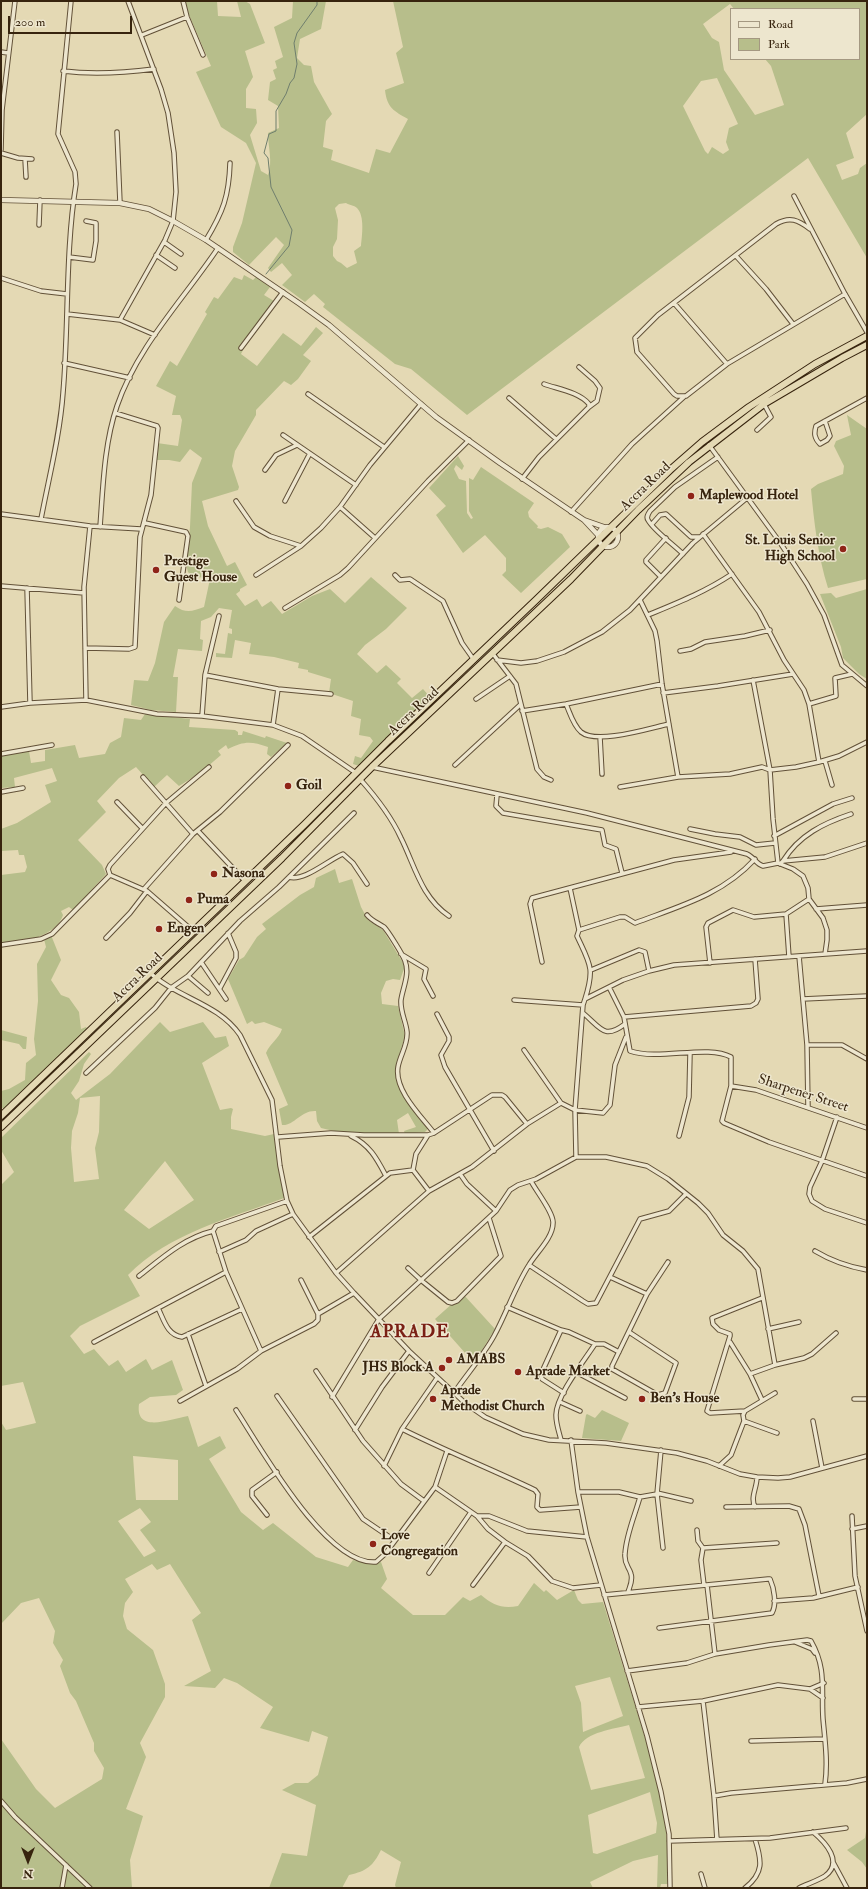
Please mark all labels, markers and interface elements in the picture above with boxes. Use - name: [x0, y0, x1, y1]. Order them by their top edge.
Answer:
- scale bar: [10, 8, 134, 34]
- legend: [730, 8, 860, 60]
- text: 200 m: [15, 15, 45, 30]
- text: Road: [768, 17, 793, 32]
- text: Park: [768, 37, 790, 52]
- street label: Accra Road: [617, 459, 675, 515]
- place label: Maplewood Hotel: [699, 488, 798, 504]
- marker: Maplewood Hotel: [686, 491, 696, 501]
- place label: St. Louis Senior High School: [745, 533, 835, 566]
- marker: St. Louis Senior High School: [838, 544, 848, 554]
- place label: Prestige Guest House: [164, 554, 237, 586]
- marker: Prestige Guest House: [151, 565, 161, 575]
- street label: Accra Road: [385, 684, 443, 740]
- place label: Goil: [296, 778, 322, 794]
- marker: Goil: [283, 781, 293, 791]
- place label: Nasona: [222, 866, 264, 882]
- marker: Nasona: [209, 869, 219, 879]
- place label: Puma: [197, 892, 229, 908]
- marker: Puma: [184, 895, 194, 905]
- place label: Engen: [167, 921, 204, 937]
- marker: Engen: [154, 924, 164, 934]
- street label: Accra Road: [109, 950, 167, 1006]
- street label: Sharpener Street: [756, 1071, 850, 1117]
- district label: APRADE: [370, 1322, 450, 1344]
- place label: AMABS: [457, 1352, 505, 1368]
- marker: AMABS: [444, 1355, 454, 1365]
- place label: JHS Block A: [363, 1360, 434, 1376]
- marker: JHS Block A: [437, 1363, 447, 1373]
- place label: Aprade Market: [526, 1364, 610, 1380]
- marker: Aprade Market: [513, 1367, 523, 1377]
- place label: Aprade Methodist Church: [441, 1383, 545, 1416]
- place label: Ben's House: [650, 1391, 719, 1407]
- marker: Aprade Methodist Church: [428, 1394, 438, 1404]
- marker: Ben's House: [637, 1394, 647, 1404]
- place label: Love Congregation: [381, 1528, 458, 1560]
- marker: Love Congregation: [368, 1539, 378, 1549]
- north arrow: [8, 1841, 48, 1881]
- text: N: [23, 1867, 33, 1880]

